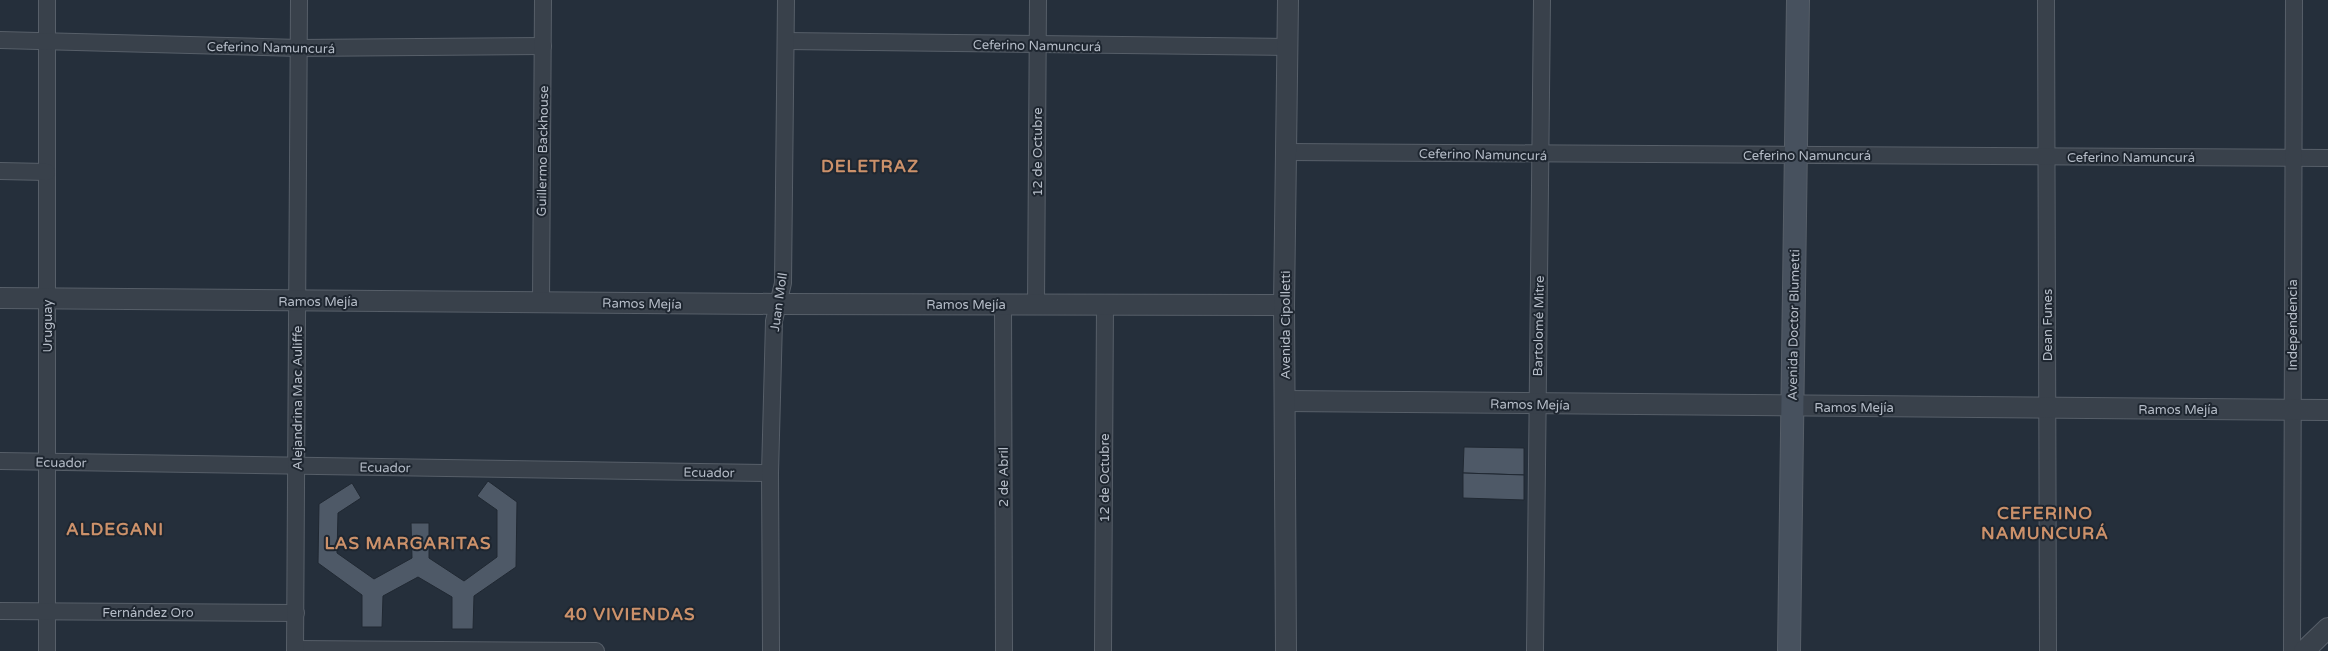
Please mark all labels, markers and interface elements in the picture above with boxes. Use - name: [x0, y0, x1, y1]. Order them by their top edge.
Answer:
- street label: Ceferino Namuncurá: [973, 37, 1101, 55]
- street label: Ceferino Namuncurá: [207, 39, 335, 57]
- street label: Guillermo Backhouse: [534, 86, 552, 216]
- street label: 12 de Octubre: [1030, 107, 1046, 197]
- street label: Ceferino Namuncurá: [1419, 146, 1547, 164]
- street label: Ceferino Namuncurá: [1743, 148, 1871, 164]
- street label: Ceferino Namuncurá: [2067, 150, 2195, 166]
- district label: DELETRAZ: [821, 156, 919, 177]
- street label: Avenida Doctor Blumetti: [1785, 249, 1803, 401]
- street label: Avenida Cipolletti: [1278, 271, 1294, 379]
- street label: Juan Moll: [767, 272, 791, 333]
- street label: Bartolomé Mitre: [1530, 276, 1548, 376]
- street label: Independencia: [2285, 279, 2301, 371]
- street label: Dean Funes: [2040, 289, 2056, 361]
- street label: Ramos Mejía: [278, 294, 358, 310]
- street label: Ramos Mejía: [602, 295, 682, 313]
- street label: Ramos Mejía: [926, 297, 1006, 313]
- street label: Uruguay: [40, 300, 56, 352]
- street label: Alejandrina Mac Auliffe: [290, 326, 306, 470]
- street label: Ramos Mejía: [1490, 396, 1570, 414]
- street label: Ramos Mejía: [1814, 400, 1894, 416]
- street label: Ramos Mejía: [2138, 402, 2218, 418]
- street label: 12 de Octubre: [1097, 433, 1113, 523]
- street label: 2 de Abril: [996, 447, 1012, 507]
- street label: Ecuador: [35, 455, 87, 471]
- street label: Ecuador: [359, 460, 411, 476]
- street label: Ecuador: [683, 465, 735, 481]
- district label: CEFERINO NAMUNCURÁ: [1981, 503, 2109, 544]
- district label: ALDEGANI: [66, 519, 164, 540]
- district label: LAS MARGARITAS: [324, 533, 492, 554]
- district label: 40 VIVIENDAS: [564, 604, 696, 625]
- street label: Fernández Oro: [102, 605, 194, 621]

